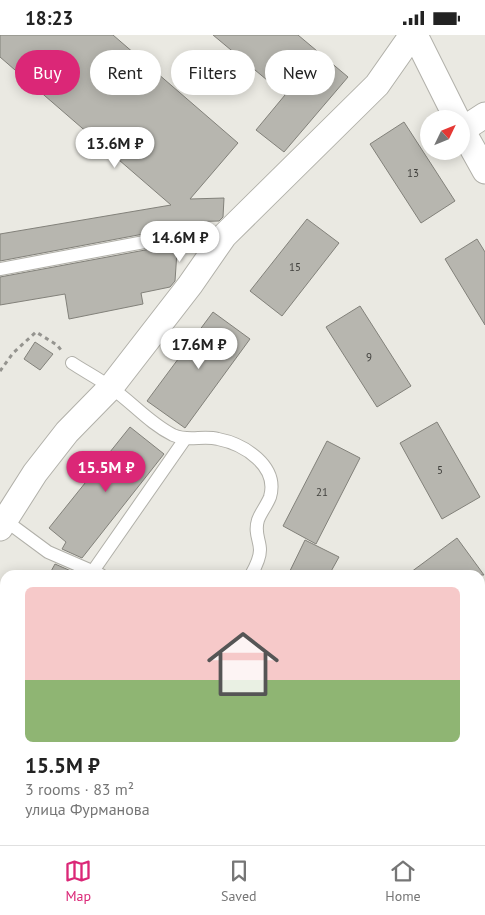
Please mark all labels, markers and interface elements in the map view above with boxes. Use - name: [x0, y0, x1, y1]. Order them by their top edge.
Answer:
- text: 18:23: [25, 6, 73, 30]
- chip: Buy: [15, 50, 80, 95]
- chip: Rent: [90, 50, 161, 95]
- chip: Filters: [171, 50, 255, 95]
- chip: New: [265, 50, 335, 95]
- north arrow: [420, 110, 470, 160]
- map controls: [420, 110, 470, 160]
- pin: 13.6M ₽: [69, 127, 161, 169]
- text: 13.6M ₽: [86, 133, 144, 153]
- house number: 13: [407, 166, 419, 180]
- pin: 14.6M ₽: [134, 221, 226, 263]
- text: 14.6M ₽: [151, 227, 209, 247]
- house number: 15: [289, 260, 301, 274]
- pin: 17.6M ₽: [153, 327, 245, 370]
- text: 17.6M ₽: [171, 334, 227, 354]
- house number: 9: [366, 350, 372, 364]
- pin: 15.5M ₽: [60, 451, 152, 493]
- text: 15.5M ₽: [77, 457, 135, 477]
- house number: 5: [437, 463, 443, 477]
- house number: 21: [316, 485, 328, 499]
- icon: home: [198, 619, 288, 709]
- text: 15.5M ₽: [25, 752, 100, 779]
- text: 3 rooms · 83 m²: [25, 779, 134, 799]
- text: улица Фурманова: [25, 799, 150, 819]
- tab: Map: [64, 857, 92, 905]
- tab: Saved: [221, 857, 257, 905]
- tab: Home: [385, 857, 421, 905]

